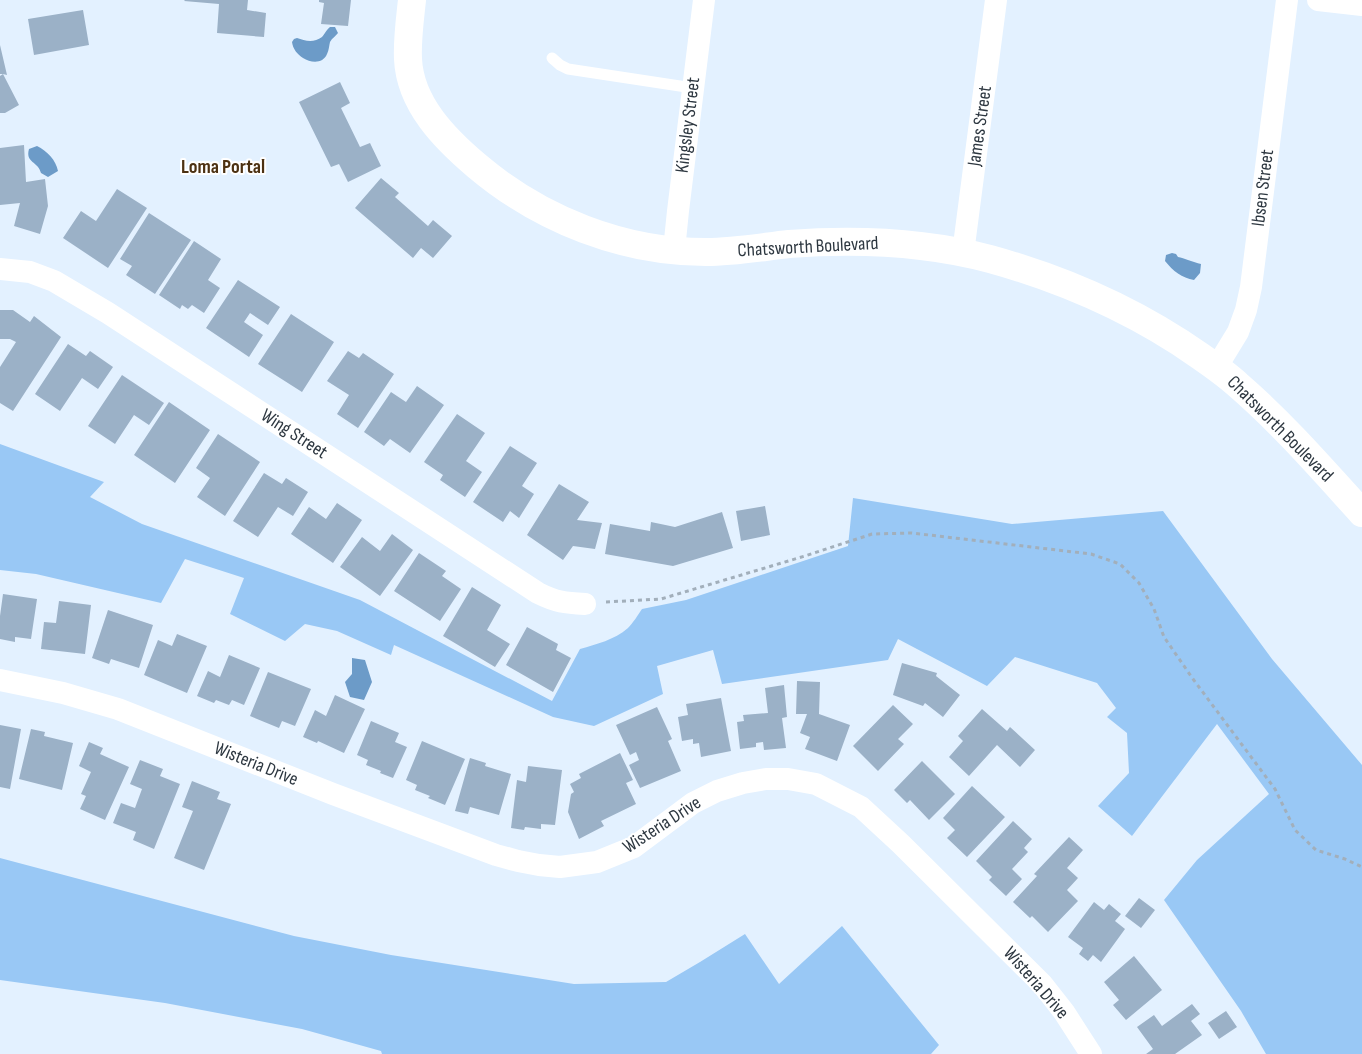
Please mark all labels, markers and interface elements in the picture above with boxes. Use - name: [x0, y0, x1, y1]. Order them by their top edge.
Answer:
- street label: Kingsley Street: [671, 76, 705, 174]
- street label: James Street: [963, 84, 997, 169]
- street label: Ibsen Street: [1247, 148, 1279, 228]
- district label: Loma Portal: [181, 155, 265, 179]
- street label: Chatsworth Boulevard: [737, 232, 879, 262]
- street label: Chatsworth Boulevard: [1222, 371, 1338, 487]
- street label: Wing Street: [256, 404, 332, 464]
- street label: Wisteria Drive: [211, 737, 301, 791]
- street label: Wisteria Drive: [619, 791, 705, 859]
- street label: Wisteria Drive: [998, 942, 1074, 1024]

